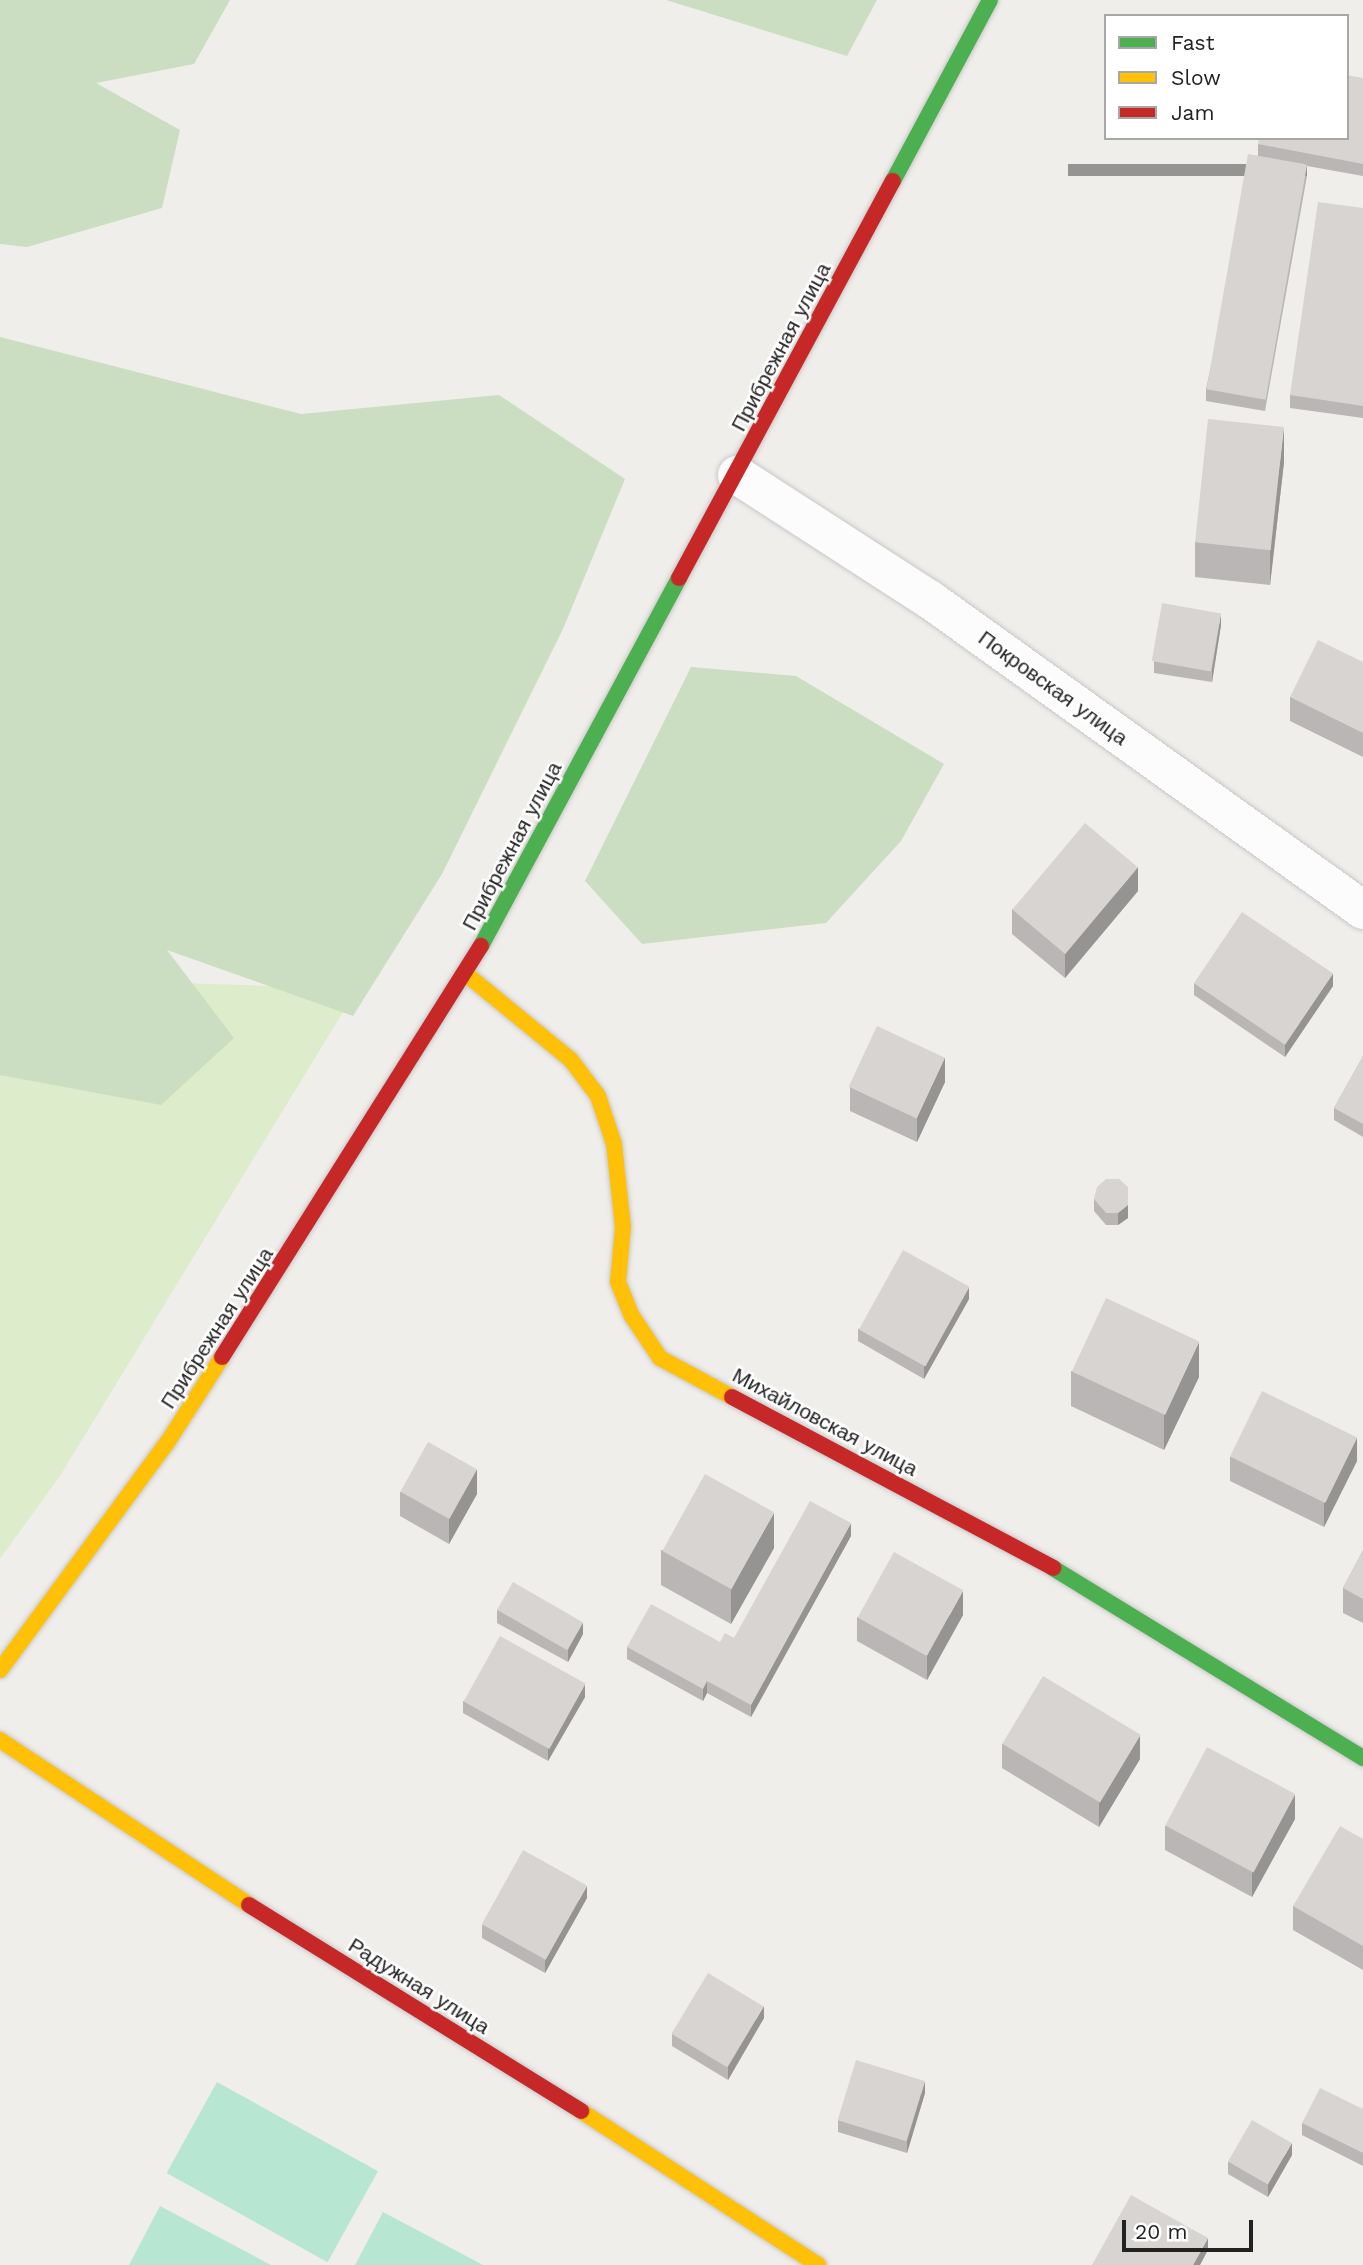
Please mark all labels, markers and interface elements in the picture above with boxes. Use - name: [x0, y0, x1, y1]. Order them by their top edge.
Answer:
- legend: [1104, 14, 1349, 140]
- text: Fast: [1171, 30, 1215, 55]
- text: Slow: [1171, 65, 1221, 90]
- text: Jam: [1171, 100, 1214, 125]
- street label: Прибрежная улица: [726, 258, 836, 436]
- street label: Покровская улица: [973, 625, 1133, 751]
- street label: Прибрежная улица: [457, 757, 567, 935]
- street label: Прибрежная улица: [155, 1243, 279, 1413]
- street label: Михайловская улица: [728, 1363, 922, 1481]
- street label: Радужная улица: [344, 1933, 494, 2039]
- scale bar: [1125, 2206, 1256, 2250]
- text: 20 m: [1135, 2219, 1187, 2244]

